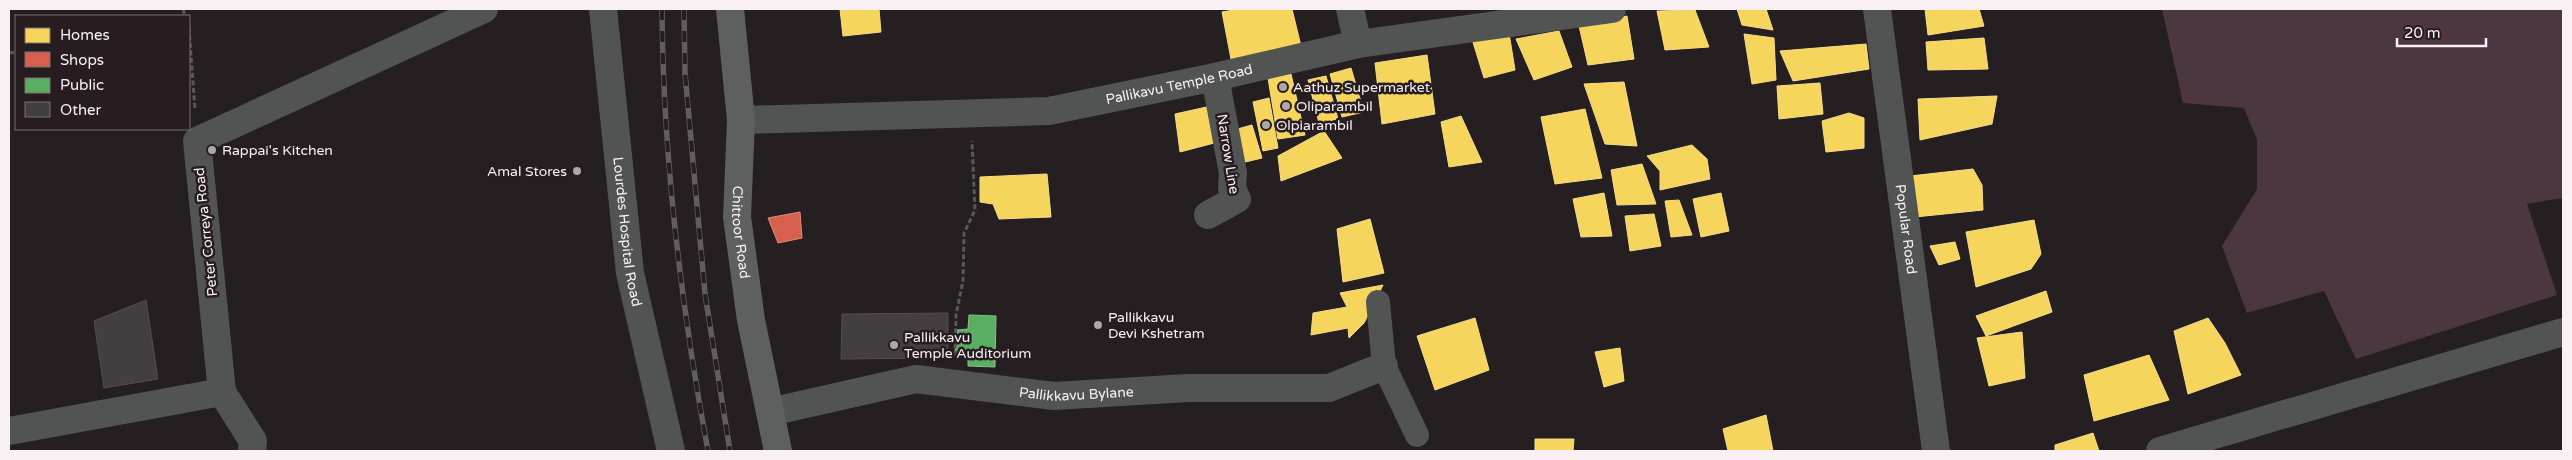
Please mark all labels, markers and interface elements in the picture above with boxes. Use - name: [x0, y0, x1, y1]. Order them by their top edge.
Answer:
- legend: [15, 15, 190, 130]
- scale bar: [2397, 15, 2486, 47]
- text: 20 m: [2404, 24, 2441, 42]
- text: Homes: [60, 26, 110, 44]
- text: Shops: [60, 51, 104, 69]
- street label: Pallikavu Temple Road: [1104, 60, 1254, 108]
- text: Public: [60, 76, 104, 94]
- place label: Aathuz Supermarket: [1293, 79, 1431, 96]
- marker: Aathuz Supermarket: [1277, 81, 1289, 93]
- place label: Oliparambil: [1296, 98, 1373, 115]
- marker: Oliparambil: [1280, 100, 1292, 112]
- text: Other: [60, 101, 102, 119]
- street label: Narrow Line: [1213, 113, 1243, 195]
- place label: Olpiarambil: [1276, 117, 1353, 134]
- marker: Olpiarambil: [1260, 119, 1272, 131]
- place label: Rappai's Kitchen: [222, 142, 333, 159]
- marker: Rappai's Kitchen: [206, 144, 218, 156]
- street label: Lourdes Hospital Road: [610, 156, 646, 308]
- place label: Amal Stores: [487, 163, 567, 180]
- marker: Amal Stores: [571, 165, 583, 177]
- street label: Peter Correya Road: [191, 167, 221, 297]
- street label: Popular Road: [1892, 183, 1921, 275]
- street label: Chittoor Road: [728, 185, 754, 280]
- place label: Pallikkavu Devi Kshetram: [1108, 309, 1205, 342]
- marker: Pallikkavu Devi Kshetram: [1092, 319, 1104, 331]
- place label: Pallikkavu Temple Auditorium: [904, 329, 1031, 362]
- marker: Pallikkavu Temple Auditorium: [888, 339, 900, 351]
- street label: Pallikkavu Bylane: [1018, 383, 1134, 404]

